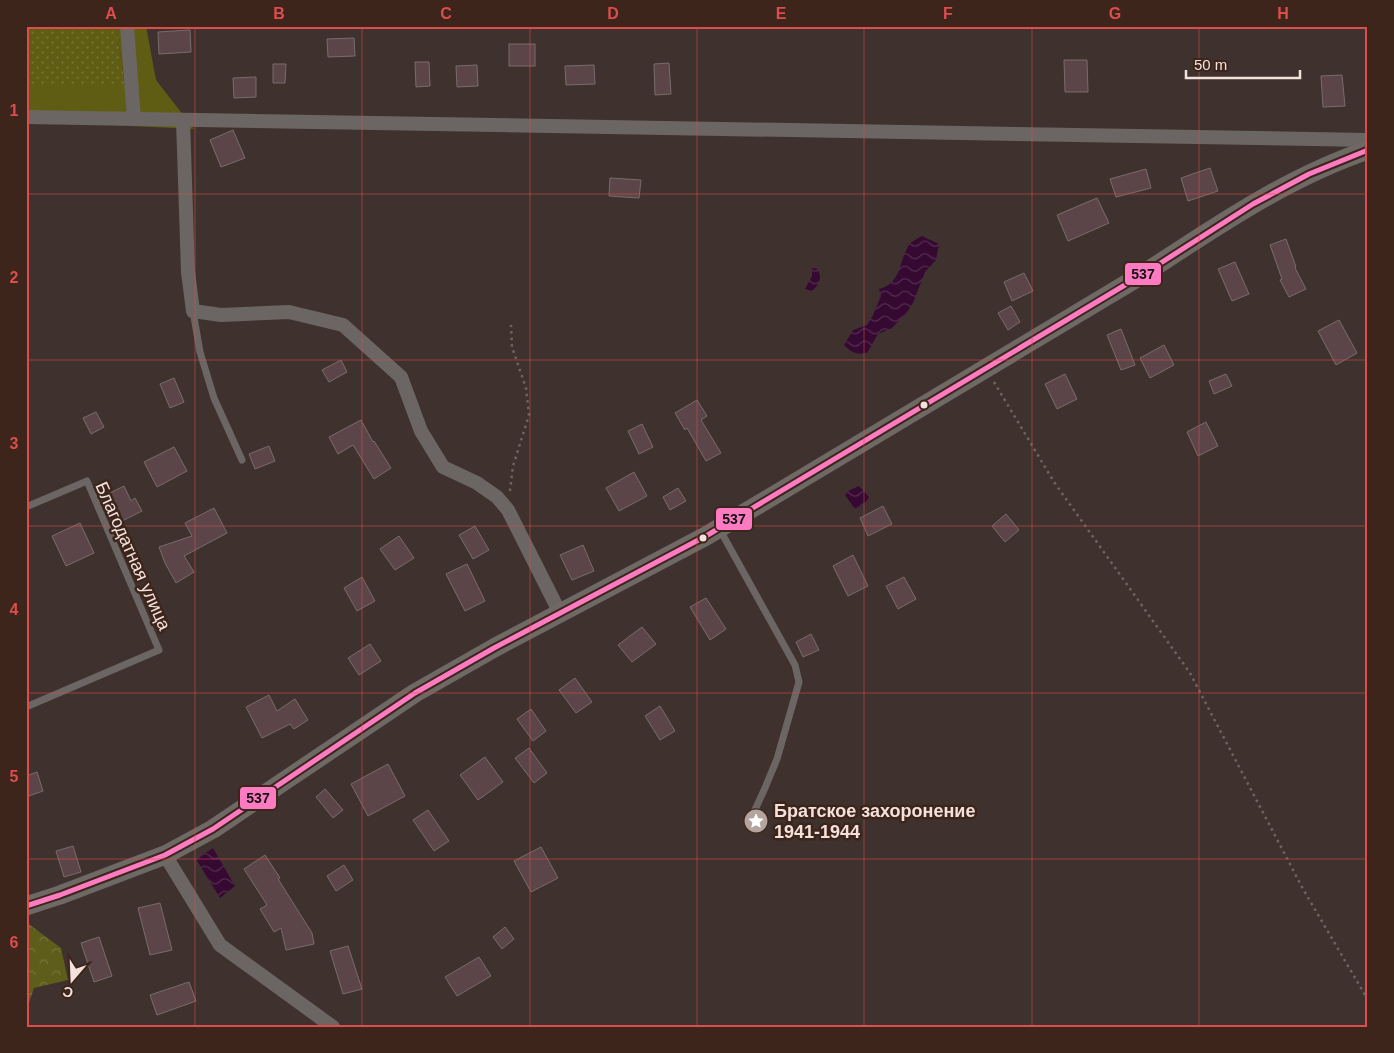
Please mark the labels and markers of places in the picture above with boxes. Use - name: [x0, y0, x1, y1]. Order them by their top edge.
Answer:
- unlabelled marker: [919, 400, 929, 410]
- unlabelled marker: [698, 533, 708, 543]
- place label: Братское захоронение 1941-1944: [774, 801, 975, 842]
- place icon: Братское захоронение 1941-1944: [743, 808, 769, 834]

